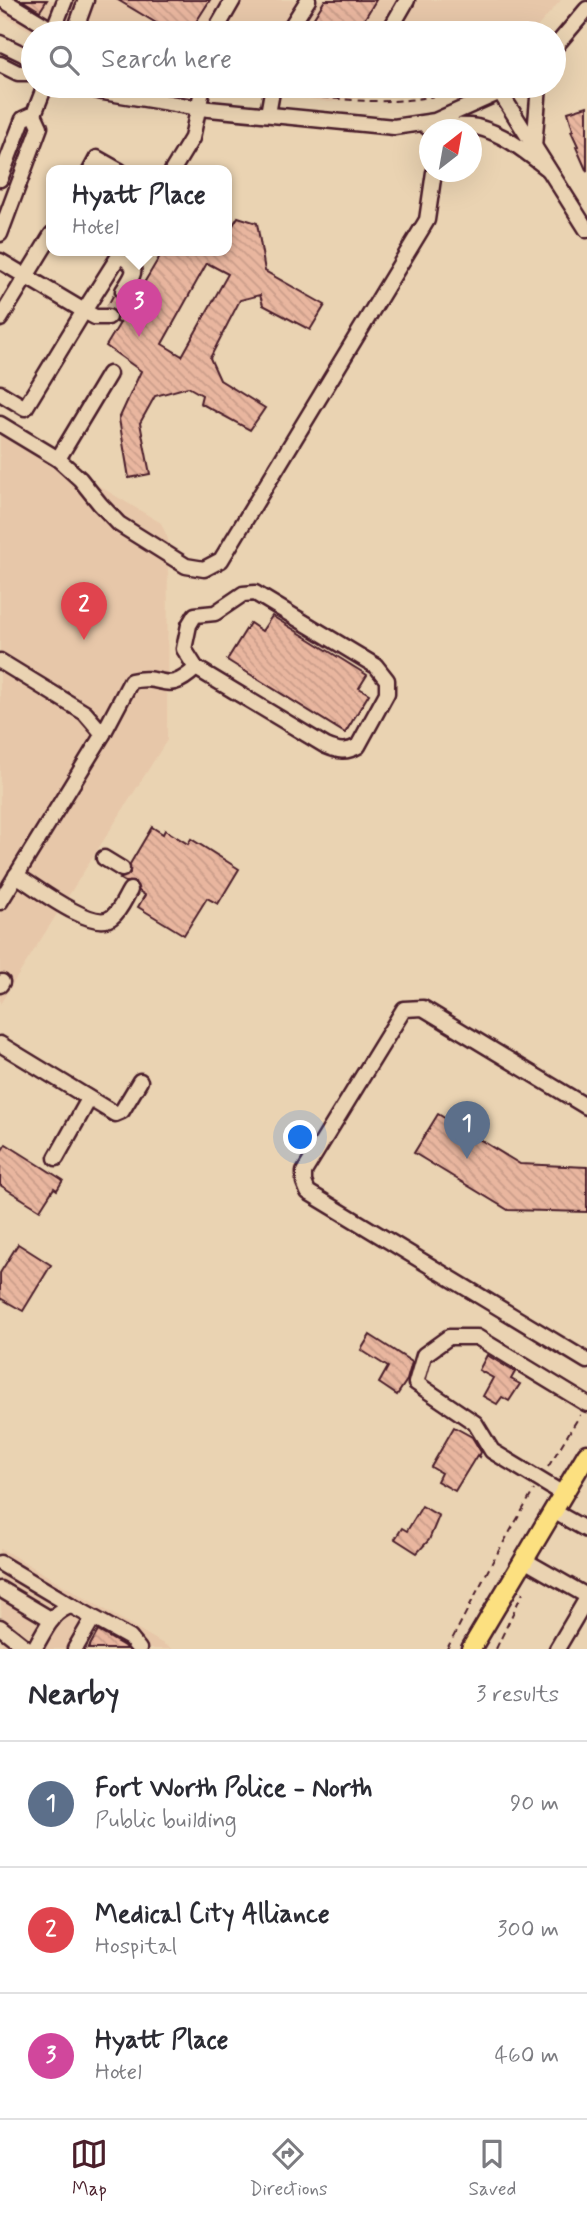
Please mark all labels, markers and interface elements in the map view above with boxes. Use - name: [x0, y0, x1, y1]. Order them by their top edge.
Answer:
- search box: [21, 21, 566, 98]
- icon: search: [45, 41, 83, 79]
- text: Search here: [101, 43, 232, 77]
- north arrow: [419, 119, 482, 182]
- popup: [46, 165, 232, 256]
- text: Hyatt Place: [72, 179, 206, 213]
- text: Hotel: [72, 213, 119, 243]
- pin: 3: [116, 279, 162, 337]
- pin: 2: [61, 582, 107, 640]
- pin: 1: [444, 1101, 490, 1159]
- your location: [283, 1120, 317, 1154]
- text: Nearby: [28, 1675, 119, 1714]
- text: 3 results: [476, 1680, 559, 1710]
- text: Fort Worth Police - North: [95, 1772, 372, 1806]
- text: 1: [46, 1789, 56, 1819]
- text: 90 m: [510, 1789, 559, 1819]
- text: Public building: [95, 1806, 237, 1836]
- text: Medical City Alliance: [95, 1898, 330, 1932]
- text: 2: [45, 1915, 57, 1945]
- text: 300 m: [497, 1915, 559, 1945]
- text: Hospital: [95, 1932, 177, 1962]
- text: Hyatt Place: [95, 2024, 229, 2058]
- text: 3: [46, 2041, 56, 2071]
- text: 460 m: [495, 2041, 559, 2071]
- text: Hotel: [95, 2058, 142, 2088]
- tab: Map: [70, 2135, 108, 2202]
- tab: Directions: [249, 2135, 328, 2202]
- tab: Saved: [468, 2135, 516, 2202]

